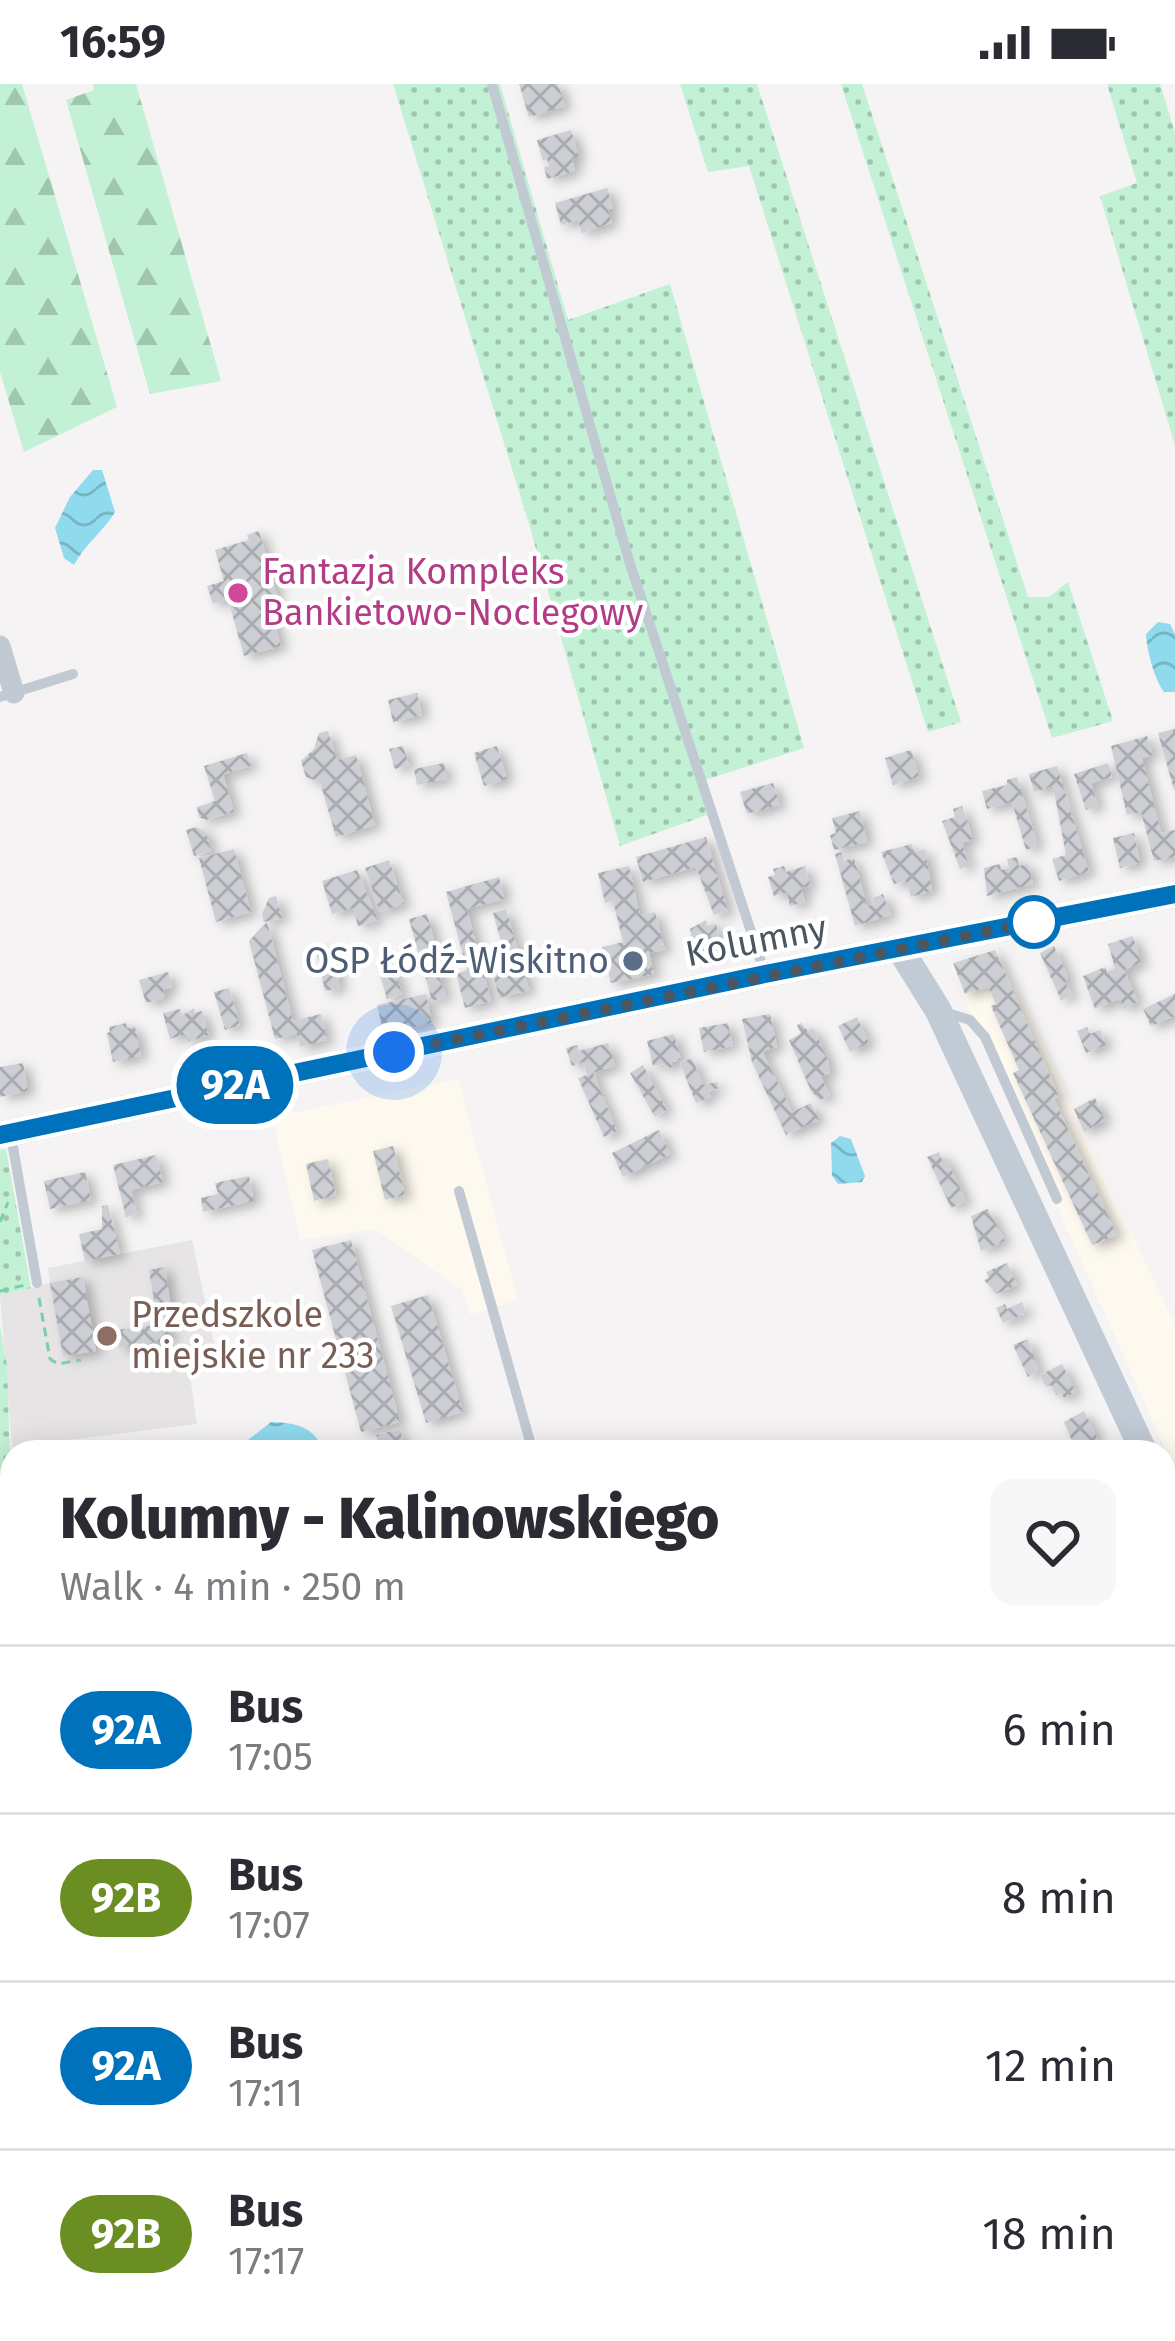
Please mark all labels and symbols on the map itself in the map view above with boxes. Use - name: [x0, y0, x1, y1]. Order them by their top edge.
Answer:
- place label: Fantazja Kompleks Bankietowo-Noclegowy: [262, 550, 643, 635]
- marker: Fantazja Kompleks Bankietowo-Noclegowy: [225, 580, 251, 606]
- unlabelled marker: [1009, 897, 1059, 947]
- street label: Kolumny: [682, 906, 830, 976]
- place label: OSP Łódź-Wiskitno: [304, 939, 609, 983]
- marker: OSP Łódź-Wiskitno: [620, 948, 646, 974]
- your location: [364, 1022, 424, 1082]
- line badge: 92A: [166, 1046, 304, 1124]
- place label: Przedszkole miejskie nr 233: [131, 1293, 374, 1378]
- marker: Przedszkole miejskie nr 233: [94, 1323, 120, 1349]

